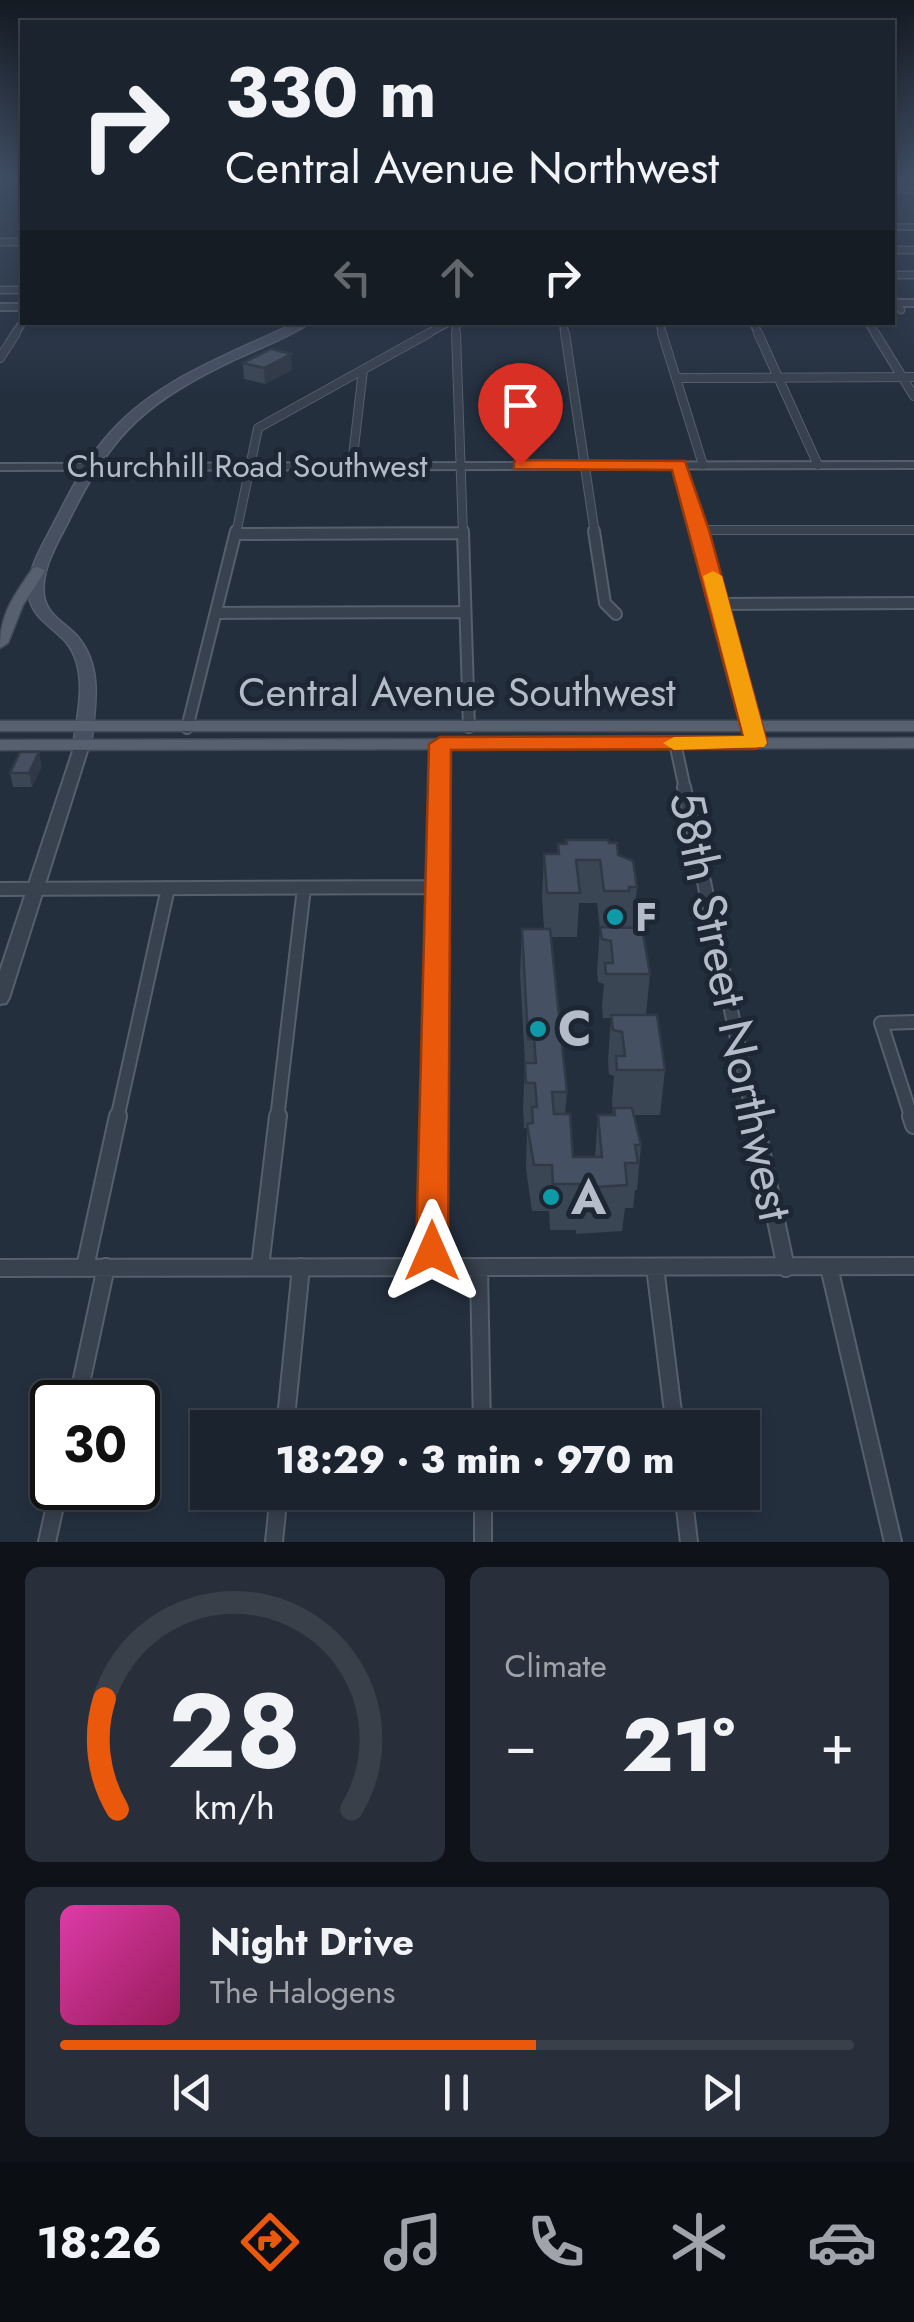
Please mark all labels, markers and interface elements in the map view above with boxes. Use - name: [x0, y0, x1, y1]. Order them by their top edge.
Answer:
- text: 330 m: [225, 42, 437, 143]
- icon: right: [60, 60, 190, 190]
- text: Central Avenue Northwest: [225, 135, 719, 200]
- icon: left: [325, 250, 380, 305]
- icon: ahead: [430, 250, 485, 305]
- icon: right: [535, 250, 590, 305]
- pin: [478, 363, 563, 466]
- icon: arrive: [493, 378, 548, 433]
- street label: Churchhill Road Southwest: [67, 443, 428, 489]
- street label: Central Avenue Southwest: [238, 663, 676, 721]
- street label: 58th Street Northwest: [652, 785, 810, 1227]
- place label: F: [635, 888, 657, 946]
- marker: F: [604, 906, 626, 928]
- place label: C: [558, 995, 592, 1064]
- marker: C: [527, 1018, 549, 1040]
- place label: A: [570, 1163, 607, 1232]
- marker: A: [540, 1186, 562, 1208]
- position arrow: [380, 1199, 484, 1303]
- speed limit sign: 30: [30, 1380, 160, 1510]
- text: 18:29 · 3 min · 970 m: [276, 1432, 674, 1487]
- text: Climate: [505, 1643, 607, 1689]
- text: 28: [168, 1656, 301, 1806]
- text: 21°: [622, 1691, 735, 1799]
- text: −: [505, 1705, 537, 1785]
- text: +: [820, 1705, 854, 1785]
- text: km/h: [194, 1781, 275, 1832]
- text: Night Drive: [210, 1914, 414, 1969]
- text: The Halogens: [210, 1969, 395, 2015]
- icon: previous: [165, 2065, 220, 2120]
- icon: pause: [429, 2065, 484, 2120]
- icon: next: [694, 2065, 749, 2120]
- icon: directions: [235, 2207, 305, 2277]
- icon: music: [378, 2207, 448, 2277]
- icon: phone: [521, 2207, 591, 2277]
- icon: climate: [664, 2207, 734, 2277]
- icon: car: [807, 2207, 877, 2277]
- text: 18:26: [37, 2210, 162, 2275]

